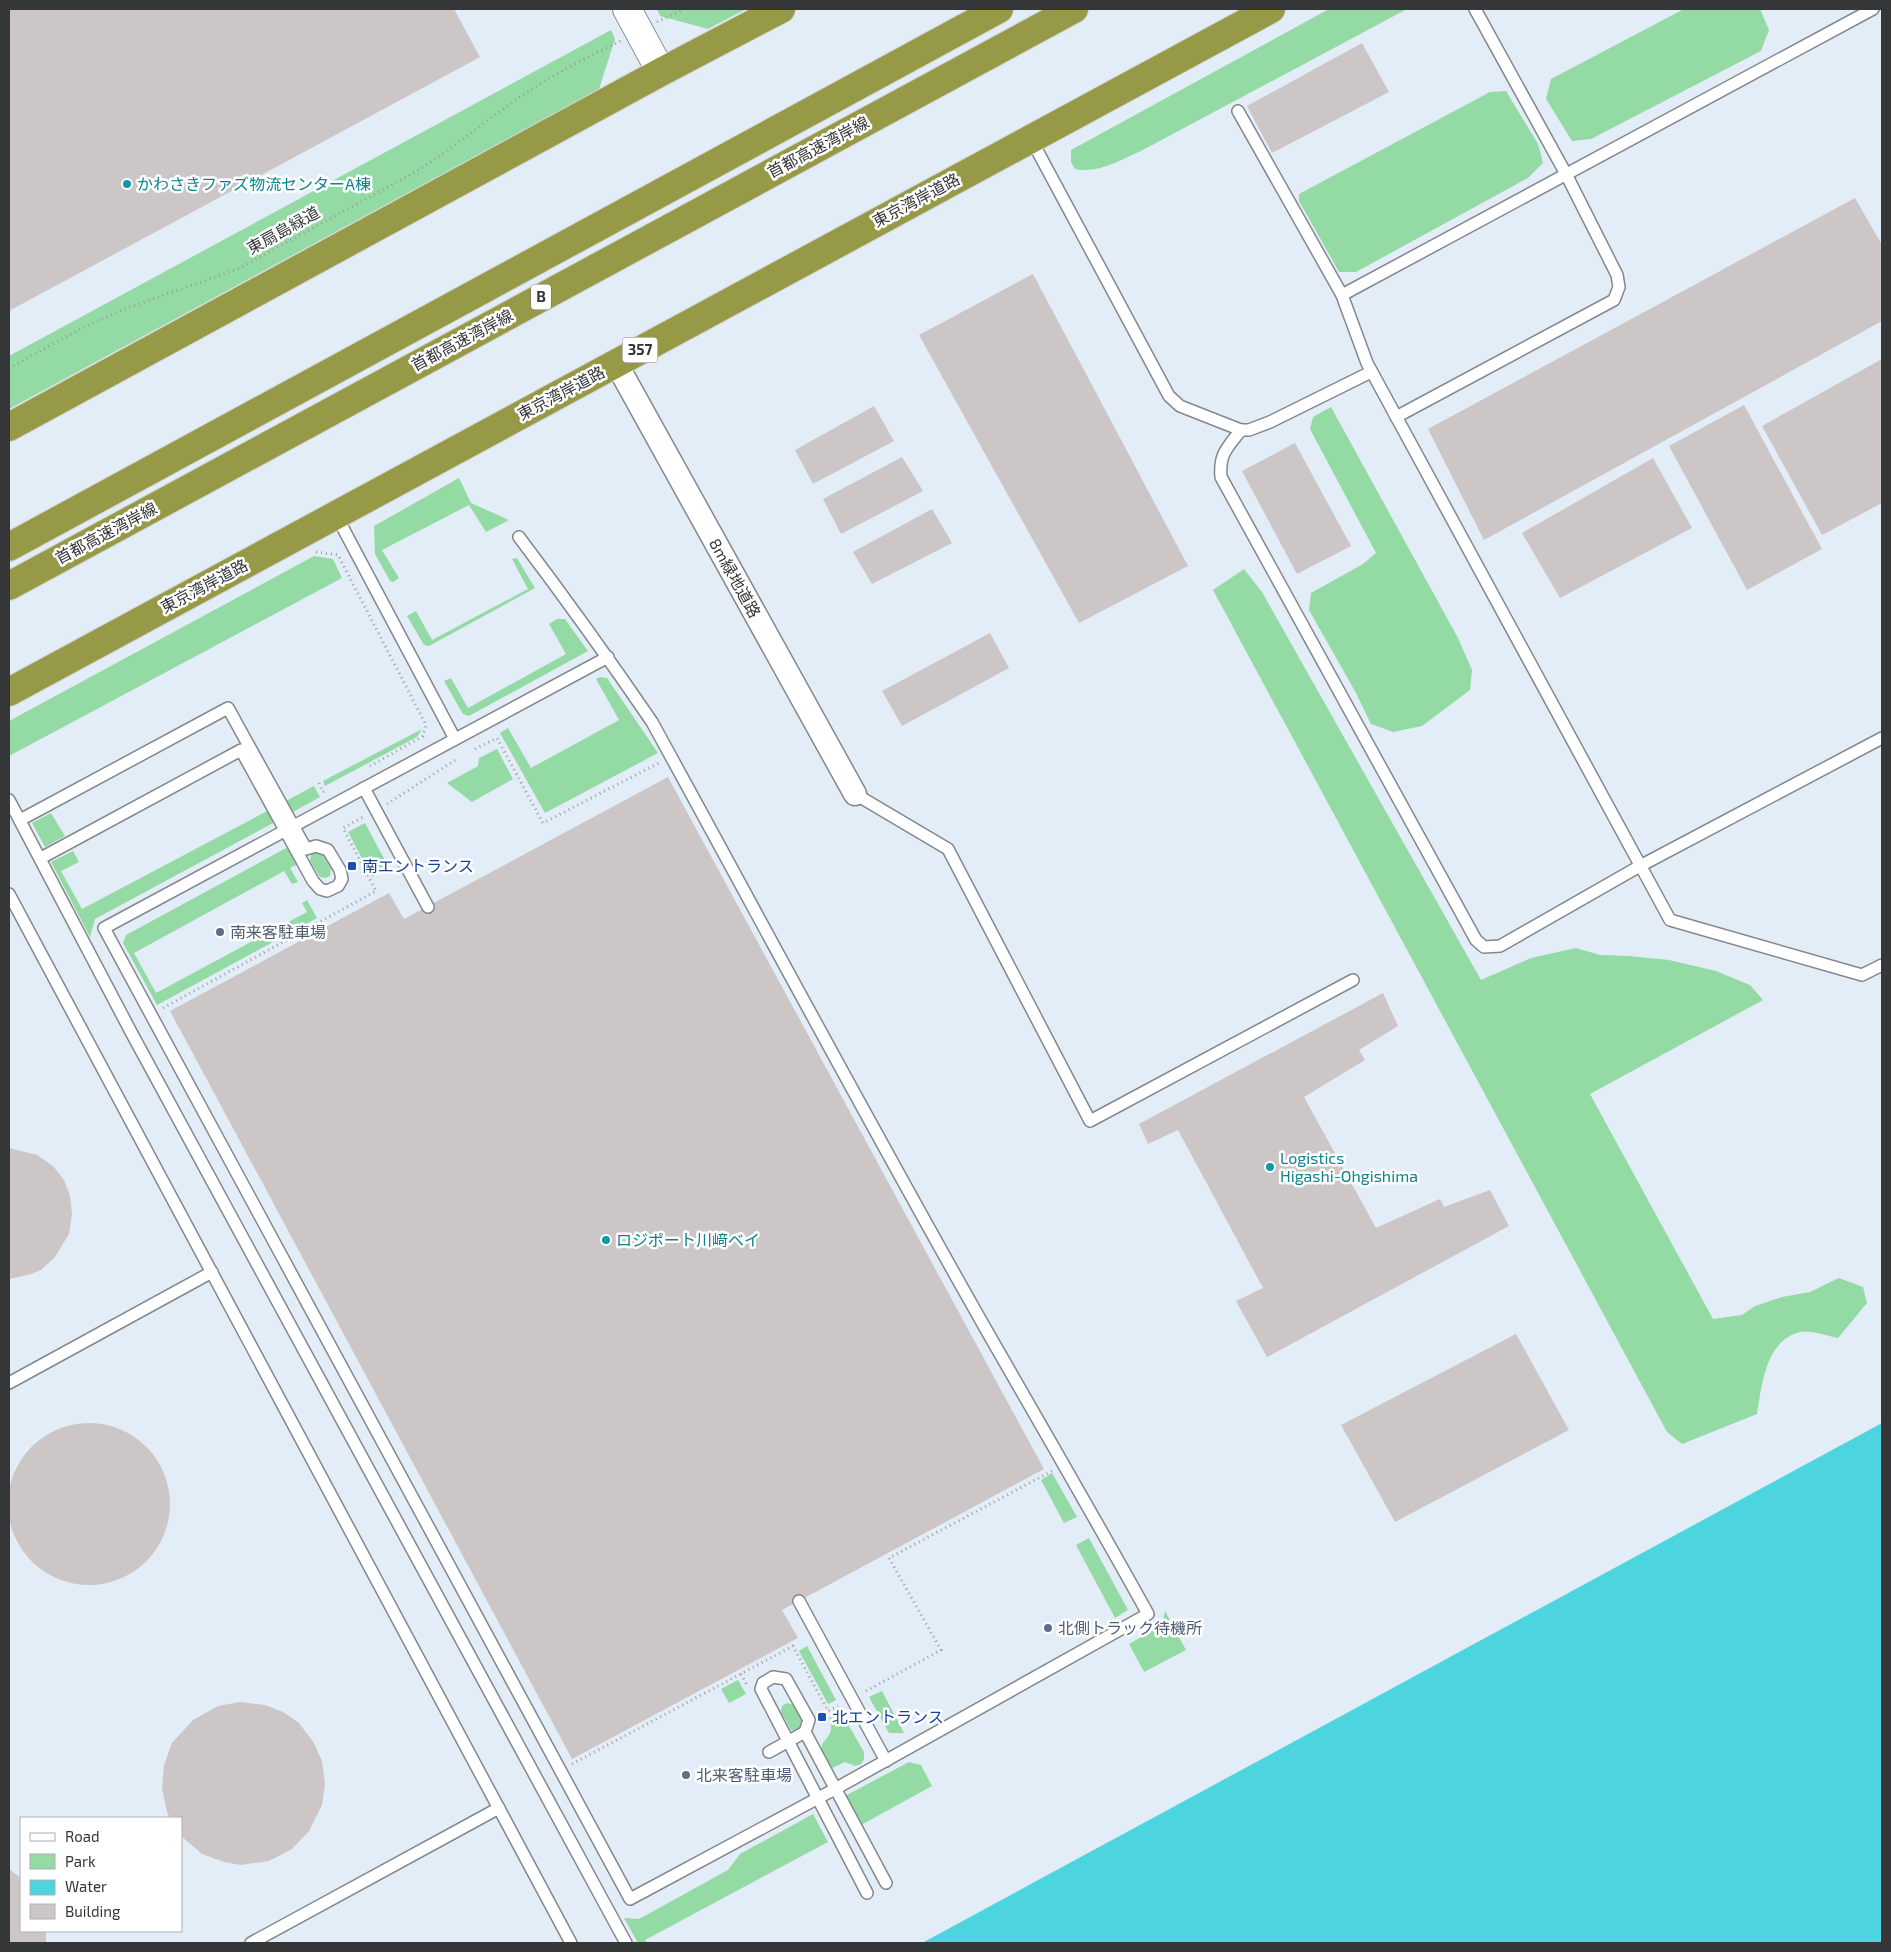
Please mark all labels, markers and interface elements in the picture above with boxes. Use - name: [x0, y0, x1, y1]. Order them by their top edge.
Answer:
- street label: 首都高速湾岸線: [764, 112, 872, 181]
- street label: 東京湾岸道路: [869, 169, 963, 230]
- place label: かわさきファズ物流センターA棟: [137, 174, 371, 193]
- marker: かわさきファズ物流センターA棟: [121, 178, 133, 190]
- street label: 東扇島緑道: [243, 202, 322, 257]
- road number: B: [531, 284, 551, 310]
- street label: 首都高速湾岸線: [408, 305, 516, 374]
- road number: 357: [622, 338, 658, 362]
- street label: 東京湾岸道路: [514, 362, 608, 423]
- street label: 首都高速湾岸線: [52, 498, 160, 567]
- street label: 8m緑地道路: [706, 535, 765, 621]
- street label: 東京湾岸道路: [157, 555, 251, 616]
- place label: 南エントランス: [362, 856, 474, 875]
- marker: 南エントランス: [346, 860, 358, 872]
- place label: 南来客駐車場: [230, 922, 326, 941]
- marker: 南来客駐車場: [214, 926, 226, 938]
- place label: Logistics Higashi-Ohgishima: [1280, 1148, 1418, 1185]
- marker: Logistics Higashi-Ohgishima: [1264, 1161, 1276, 1173]
- place label: ロジポート川﨑ベイ: [616, 1230, 760, 1249]
- marker: ロジポート川﨑ベイ: [600, 1234, 612, 1246]
- place label: 北側トラック待機所: [1058, 1618, 1202, 1637]
- marker: 北側トラック待機所: [1042, 1622, 1054, 1634]
- place label: 北エントランス: [832, 1707, 944, 1726]
- marker: 北エントランス: [816, 1711, 828, 1723]
- place label: 北来客駐車場: [696, 1765, 792, 1784]
- marker: 北来客駐車場: [680, 1769, 692, 1781]
- legend: [20, 1817, 182, 1932]
- text: Road: [65, 1827, 100, 1845]
- text: Park: [65, 1852, 96, 1870]
- text: Water: [65, 1877, 107, 1895]
- text: Building: [65, 1902, 121, 1920]

